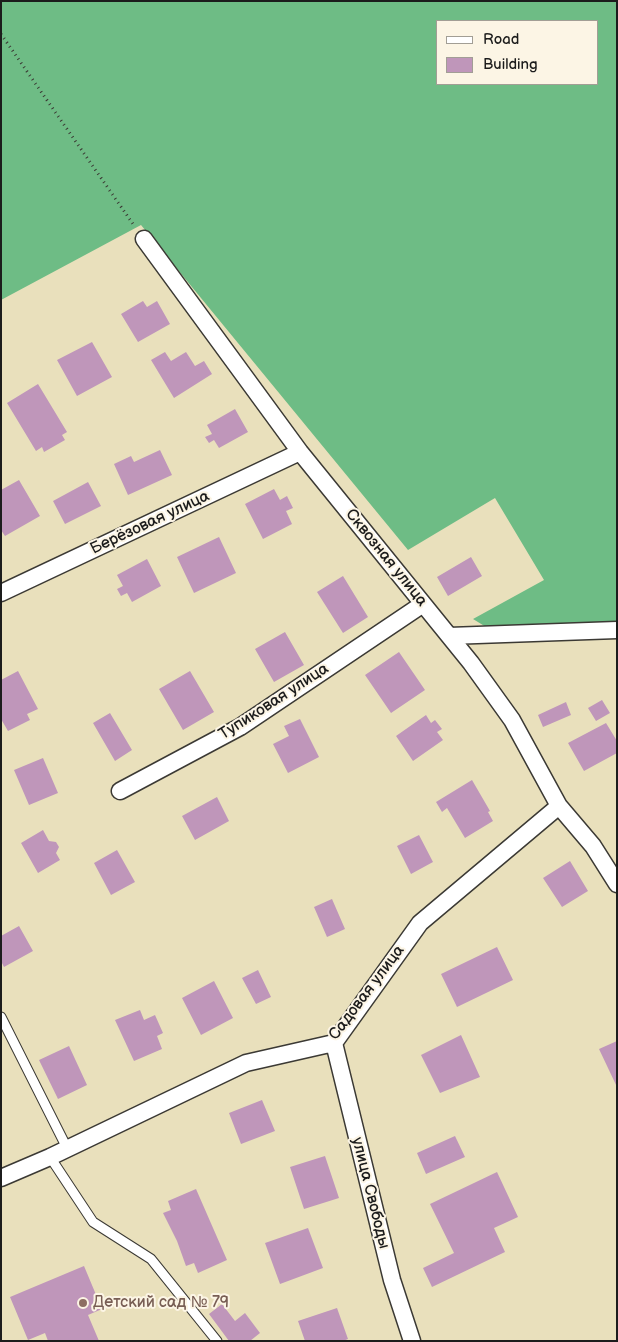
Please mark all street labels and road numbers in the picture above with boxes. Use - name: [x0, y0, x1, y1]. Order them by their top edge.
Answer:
- street label: Берёзовая улица: [87, 487, 213, 559]
- street label: Сквозная улица: [341, 505, 431, 611]
- street label: Тупиковая улица: [216, 659, 332, 745]
- street label: Садовая улица: [325, 942, 409, 1044]
- street label: улица Свободы: [347, 1135, 393, 1251]

